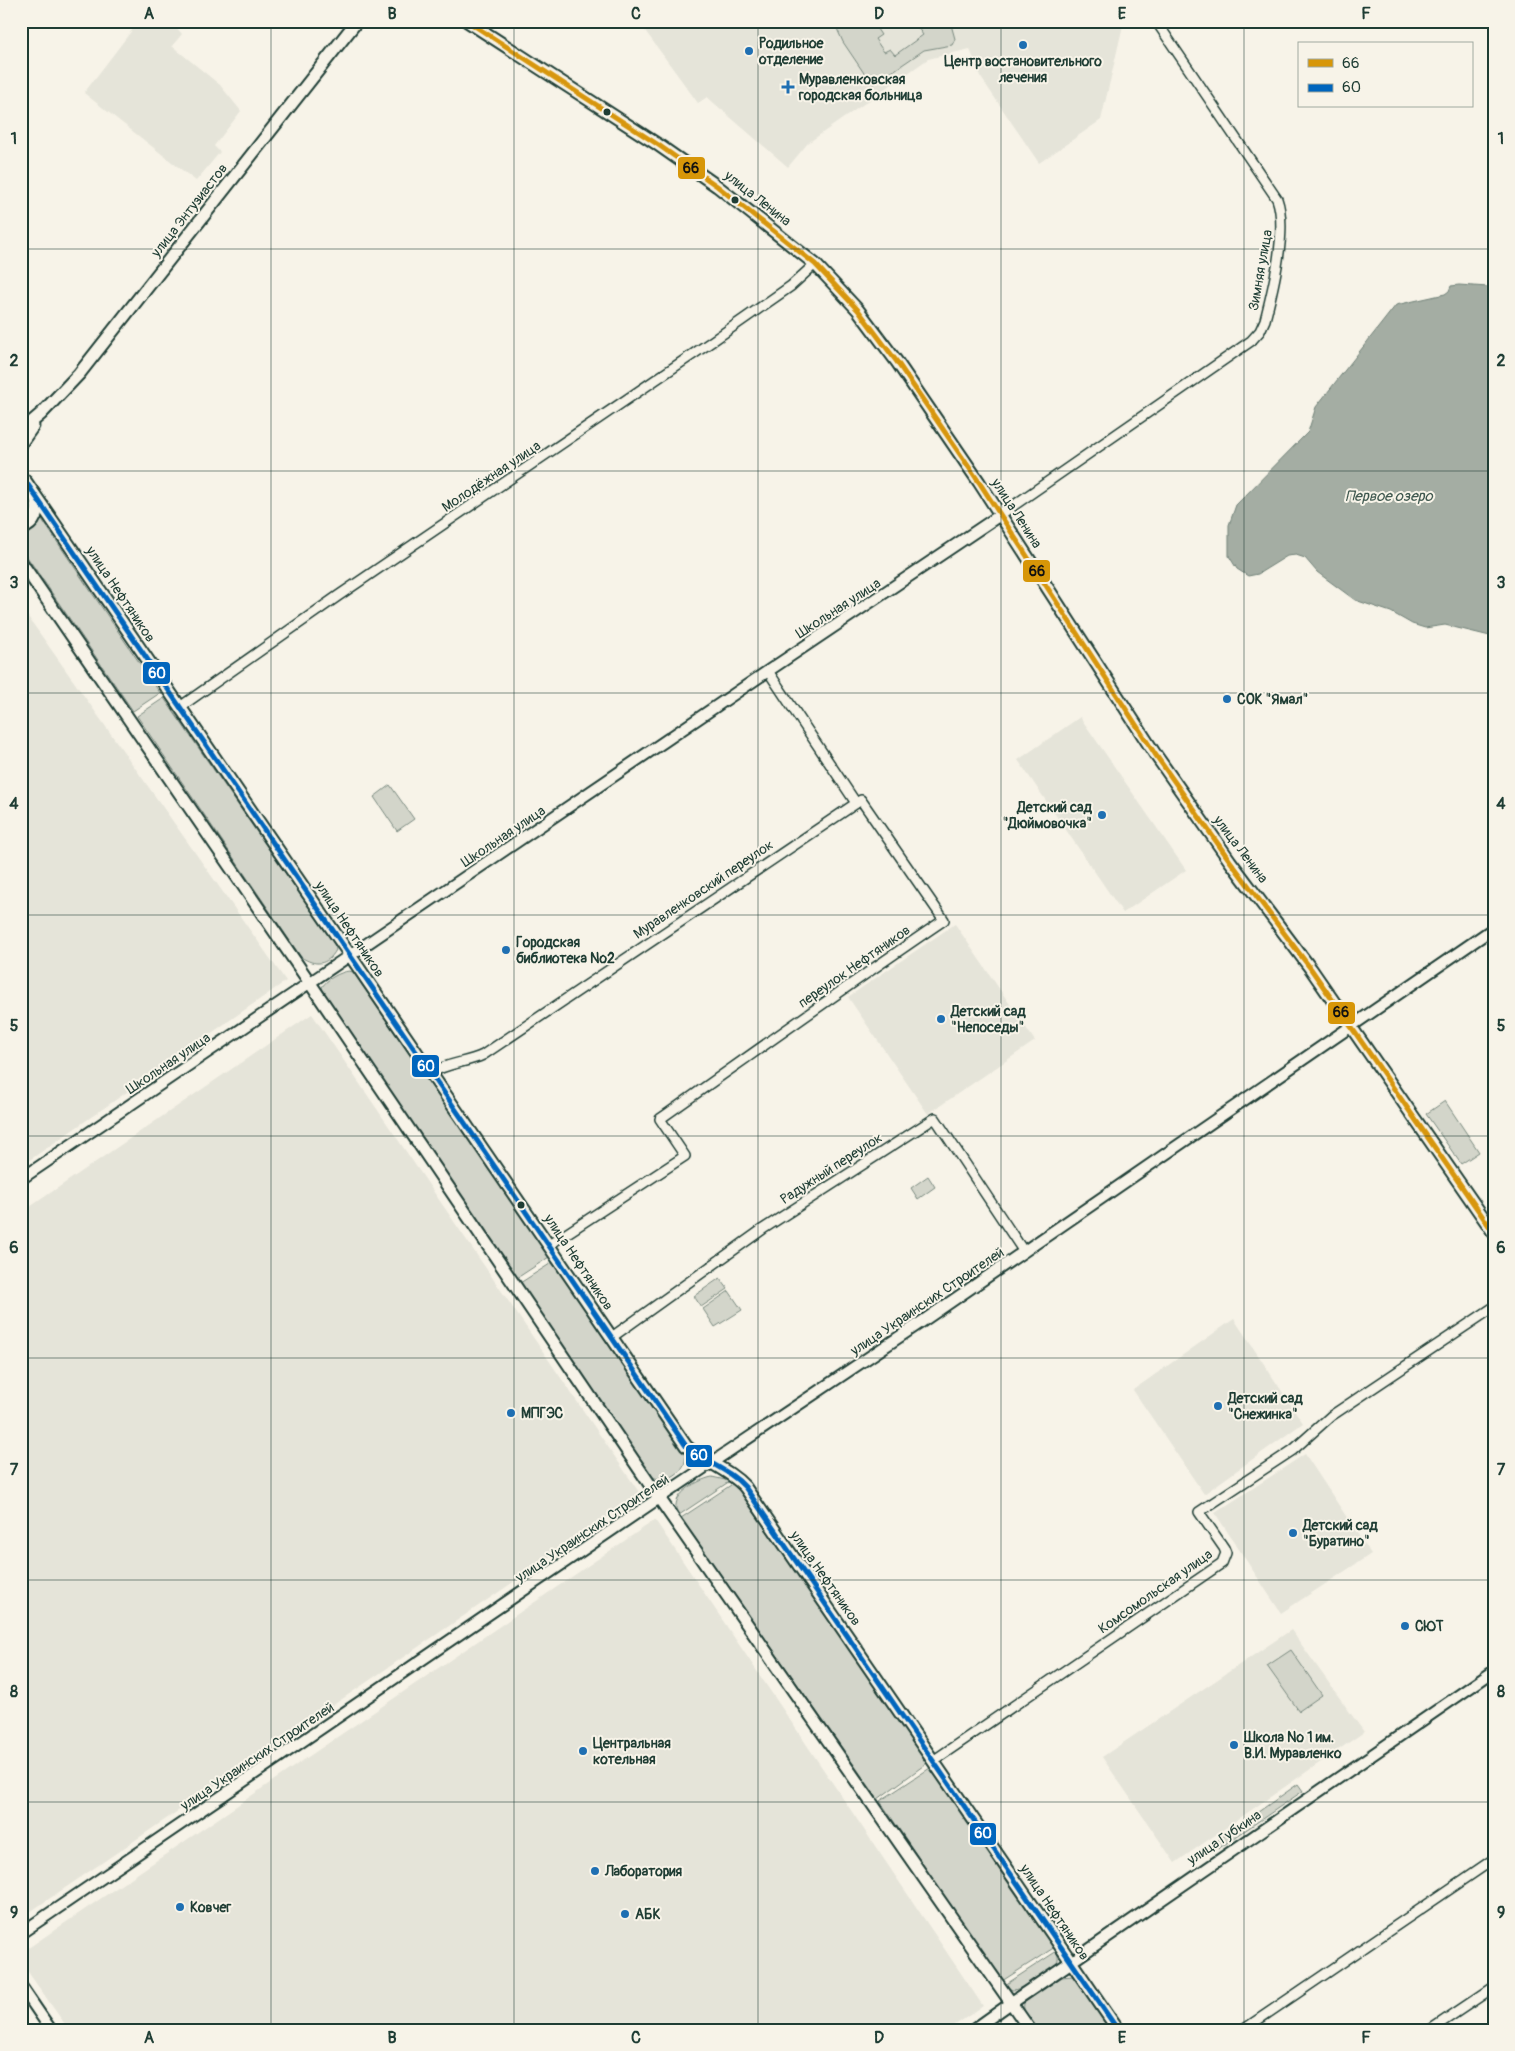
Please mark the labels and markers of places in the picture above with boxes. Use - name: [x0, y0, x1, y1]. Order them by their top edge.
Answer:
- place label: Родильное отделение: [758, 35, 824, 68]
- marker: Центр востановительного лечения: [1017, 39, 1029, 51]
- marker: Родильное отделение: [743, 45, 755, 57]
- place label: Центр востановительного лечения: [944, 53, 1102, 86]
- place label: Муравленковская городская больница: [798, 71, 923, 104]
- marker: Муравленковская городская больница: [781, 80, 795, 94]
- unlabelled marker: [602, 107, 612, 117]
- unlabelled marker: [730, 195, 740, 205]
- place label: СОК "Ямал": [1237, 691, 1308, 708]
- marker: СОК "Ямал": [1221, 693, 1233, 705]
- place label: Детский сад "Дюймовочка": [1003, 799, 1093, 832]
- marker: Детский сад "Дюймовочка": [1096, 809, 1108, 821]
- place label: Городская библиотека №2: [516, 934, 615, 967]
- marker: Городская библиотека №2: [500, 944, 512, 956]
- place label: Детский сад "Непоседы": [950, 1003, 1026, 1036]
- marker: Детский сад "Непоседы": [935, 1013, 947, 1025]
- unlabelled marker: [516, 1200, 526, 1210]
- place label: Детский сад "Снежинка": [1227, 1390, 1303, 1423]
- marker: Детский сад "Снежинка": [1212, 1400, 1224, 1412]
- place label: МПГЭС: [521, 1405, 564, 1422]
- marker: МПГЭС: [505, 1407, 517, 1419]
- place label: Детский сад "Буратино": [1302, 1517, 1378, 1550]
- marker: Детский сад "Буратино": [1287, 1527, 1299, 1539]
- place label: СЮТ: [1415, 1618, 1444, 1635]
- marker: СЮТ: [1399, 1620, 1411, 1632]
- place label: Школа № 1 им. В.И. Муравленко: [1243, 1729, 1342, 1762]
- place label: Центральная котельная: [593, 1735, 671, 1768]
- marker: Школа № 1 им. В.И. Муравленко: [1228, 1739, 1240, 1751]
- marker: Центральная котельная: [577, 1745, 589, 1757]
- place label: Лаборатория: [604, 1863, 683, 1880]
- marker: Лаборатория: [589, 1865, 601, 1877]
- place label: Ковчег: [190, 1899, 231, 1916]
- marker: Ковчег: [174, 1901, 186, 1913]
- place label: АБК: [635, 1906, 661, 1923]
- marker: АБК: [619, 1908, 631, 1920]

